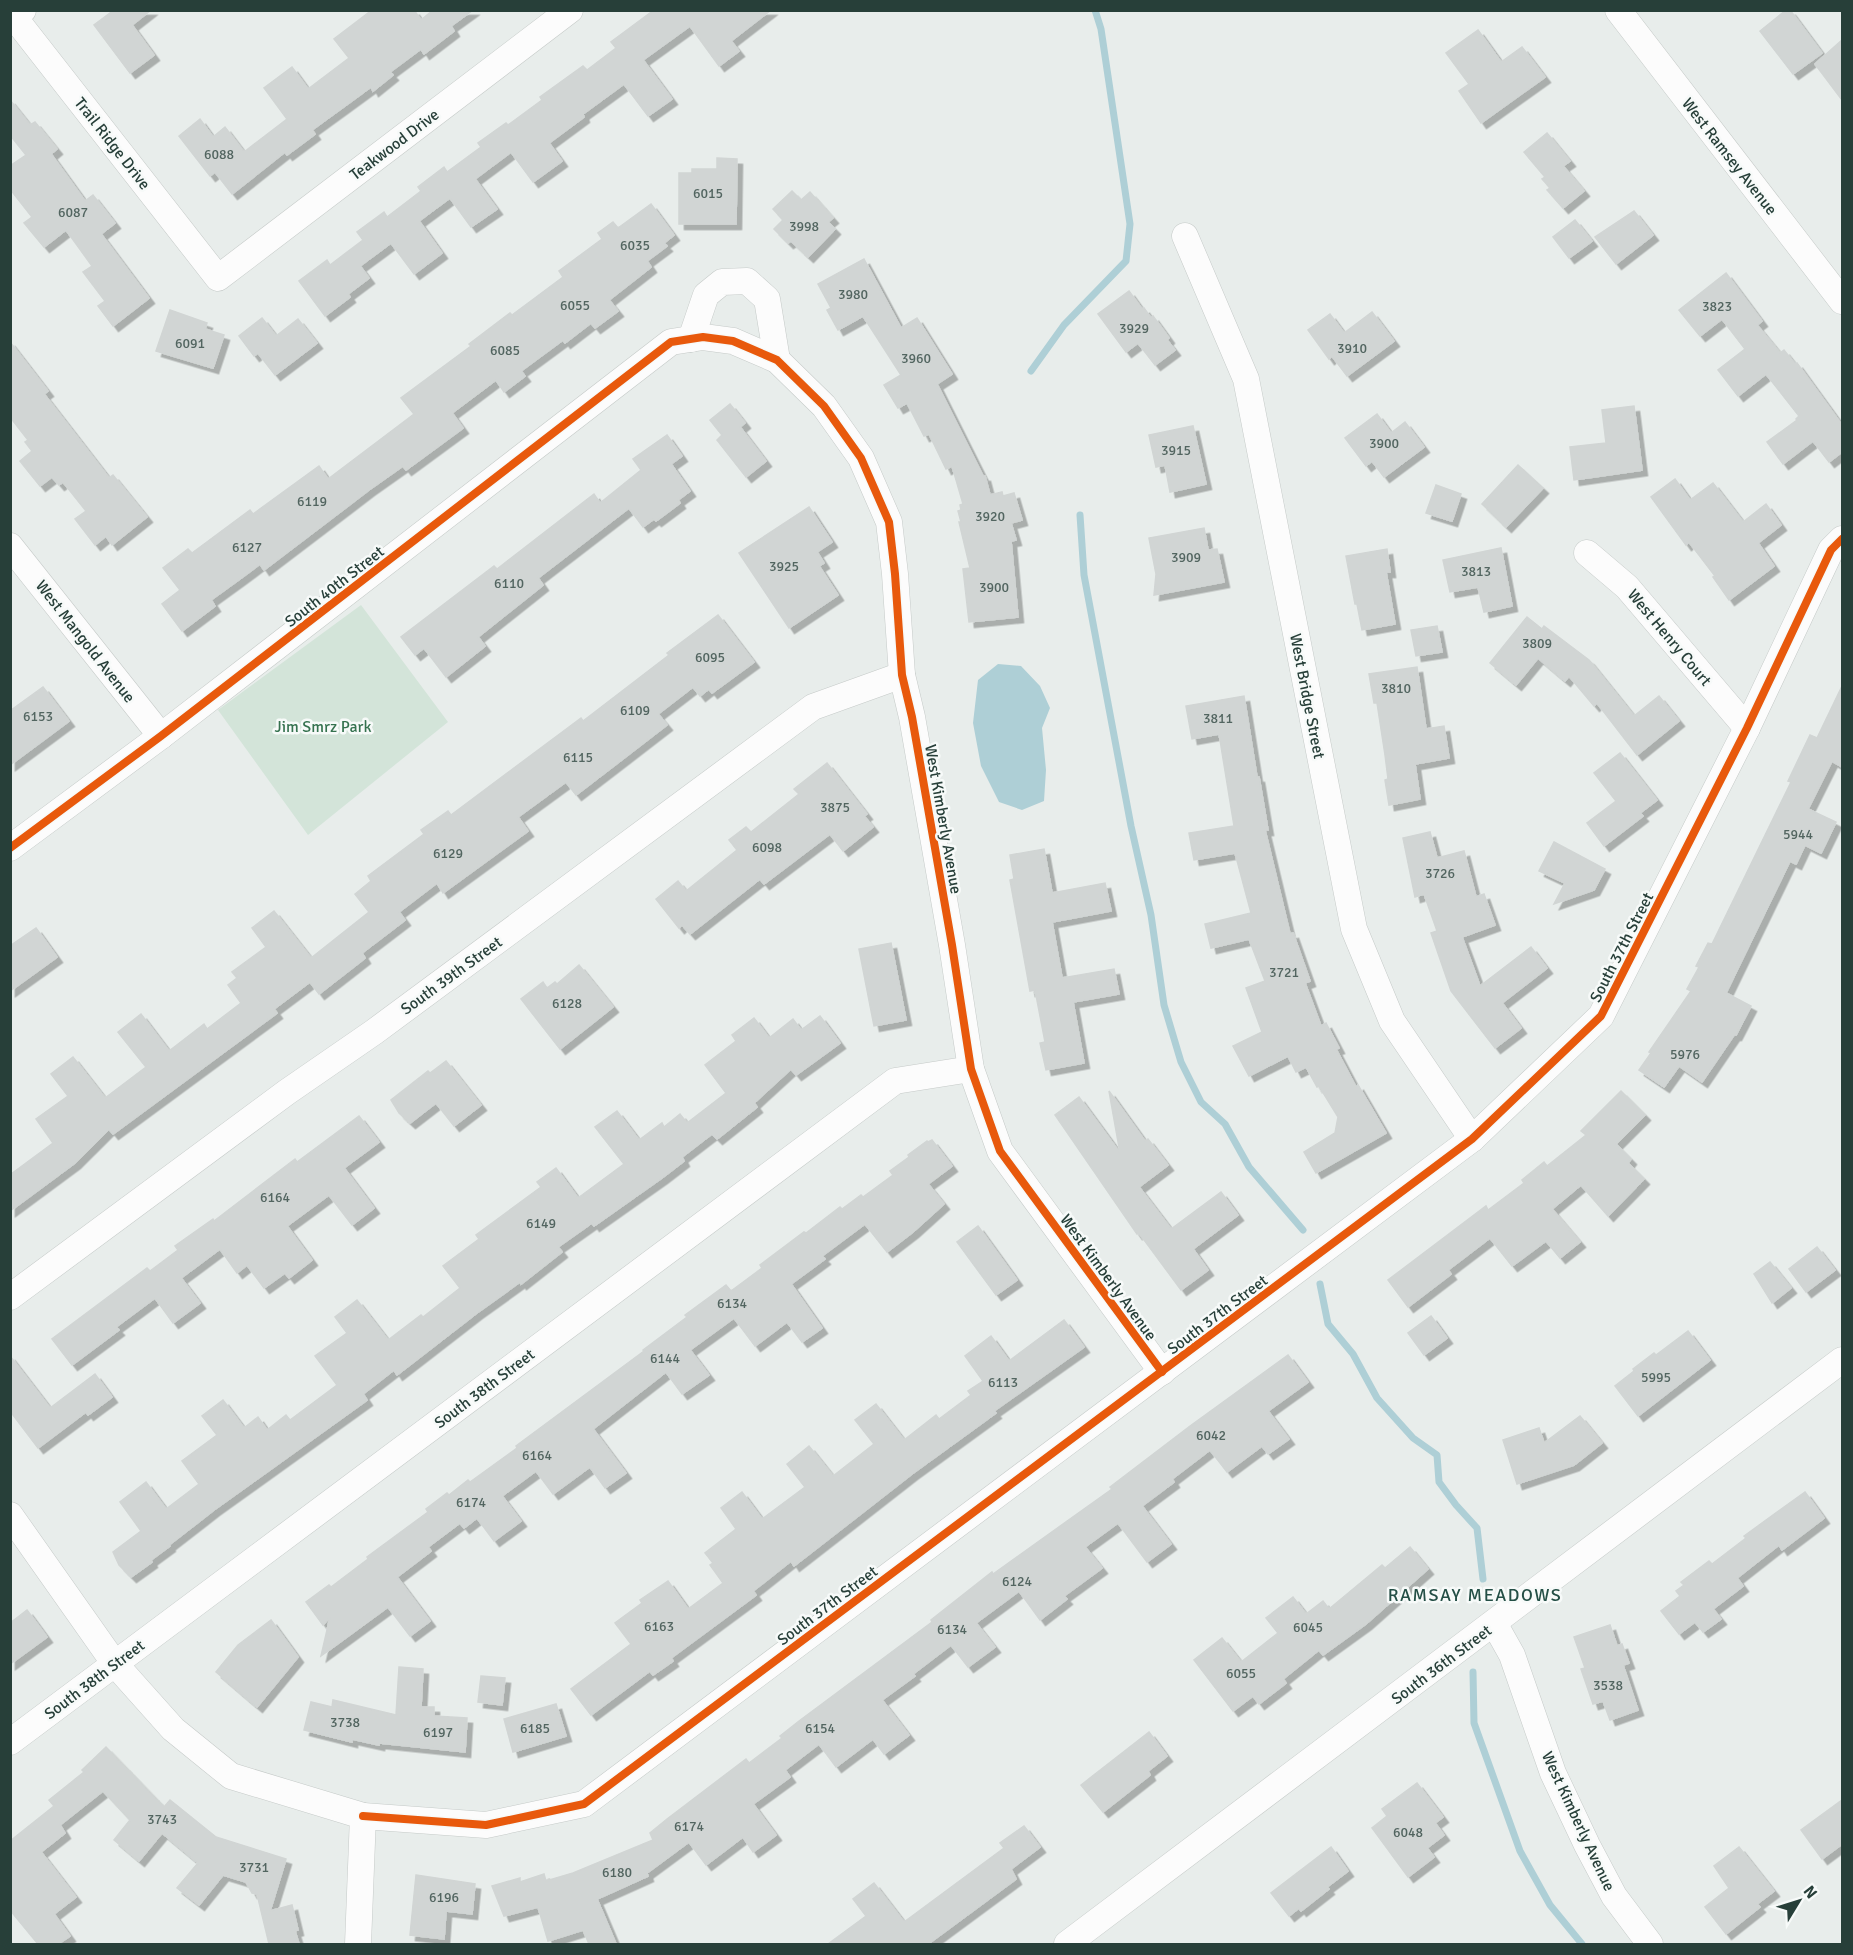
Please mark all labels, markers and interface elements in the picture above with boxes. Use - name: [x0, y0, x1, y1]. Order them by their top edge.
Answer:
- street label: Trail Ridge Drive: [70, 93, 154, 194]
- street label: West Ramsey Avenue: [1677, 94, 1781, 219]
- street label: Teakwood Drive: [346, 105, 443, 185]
- house number: 6088: [204, 146, 234, 163]
- house number: 6015: [693, 185, 723, 202]
- house number: 6087: [58, 204, 88, 221]
- house number: 3998: [789, 218, 819, 235]
- house number: 6035: [620, 237, 650, 254]
- house number: 3980: [838, 286, 868, 303]
- house number: 6055: [560, 297, 590, 314]
- house number: 3823: [1702, 298, 1732, 315]
- house number: 3929: [1119, 320, 1149, 337]
- house number: 6091: [175, 335, 205, 352]
- house number: 3910: [1337, 340, 1367, 357]
- house number: 6085: [490, 342, 520, 359]
- house number: 3960: [901, 350, 931, 367]
- house number: 3900: [1369, 435, 1399, 452]
- house number: 3915: [1161, 442, 1191, 459]
- house number: 6119: [297, 493, 327, 510]
- house number: 3920: [975, 508, 1005, 525]
- house number: 6127: [232, 539, 262, 556]
- street label: South 40th Street: [281, 542, 389, 632]
- house number: 3909: [1171, 549, 1201, 566]
- house number: 3925: [769, 558, 799, 575]
- house number: 3813: [1461, 563, 1491, 580]
- house number: 6110: [494, 575, 524, 592]
- street label: West Mangold Avenue: [31, 576, 139, 707]
- house number: 3900: [979, 579, 1009, 596]
- street label: West Henry Court: [1623, 585, 1716, 690]
- street label: West Bridge Street: [1285, 632, 1329, 761]
- house number: 3809: [1522, 635, 1552, 652]
- house number: 6095: [695, 649, 725, 666]
- house number: 3810: [1381, 680, 1411, 697]
- house number: 6109: [620, 702, 650, 719]
- house number: 6153: [23, 708, 53, 725]
- house number: 3811: [1203, 710, 1233, 727]
- park label: Jim Smrz Park: [275, 717, 371, 737]
- street label: West Kimberly Avenue: [920, 743, 966, 896]
- house number: 6115: [563, 749, 593, 766]
- house number: 3875: [820, 799, 850, 816]
- house number: 5944: [1783, 826, 1814, 843]
- house number: 6098: [752, 839, 782, 856]
- house number: 6129: [433, 845, 463, 862]
- house number: 3726: [1425, 865, 1455, 882]
- street label: South 37th Street: [1586, 889, 1658, 1006]
- street label: South 39th Street: [397, 932, 507, 1019]
- house number: 3721: [1269, 964, 1299, 981]
- house number: 6128: [552, 995, 582, 1012]
- house number: 5976: [1670, 1046, 1700, 1063]
- house number: 6164: [260, 1189, 291, 1206]
- street label: West Kimberly Avenue: [1056, 1210, 1161, 1345]
- house number: 6149: [526, 1215, 556, 1232]
- street label: South 37th Street: [1163, 1270, 1272, 1359]
- house number: 6134: [717, 1295, 748, 1312]
- street label: South 38th Street: [430, 1344, 539, 1433]
- house number: 6144: [650, 1350, 681, 1367]
- house number: 5995: [1641, 1369, 1671, 1386]
- house number: 6113: [988, 1374, 1018, 1391]
- house number: 6042: [1196, 1427, 1226, 1444]
- house number: 6164: [522, 1447, 553, 1464]
- house number: 6174: [456, 1494, 487, 1511]
- street label: South 37th Street: [773, 1561, 882, 1650]
- house number: 6124: [1002, 1573, 1033, 1590]
- district label: RAMSAY MEADOWS: [1388, 1584, 1562, 1606]
- house number: 6163: [644, 1618, 674, 1635]
- house number: 6045: [1293, 1619, 1323, 1636]
- street label: South 36th Street: [1387, 1620, 1496, 1709]
- house number: 6134: [937, 1621, 968, 1638]
- street label: South 38th Street: [40, 1635, 149, 1724]
- house number: 6055: [1226, 1665, 1256, 1682]
- house number: 3538: [1593, 1677, 1623, 1694]
- house number: 3738: [330, 1714, 360, 1731]
- house number: 6185: [520, 1720, 550, 1737]
- house number: 6154: [805, 1720, 836, 1737]
- house number: 6197: [423, 1724, 453, 1741]
- street label: West Kimberly Avenue: [1537, 1748, 1619, 1894]
- house number: 3743: [147, 1811, 177, 1828]
- house number: 6174: [674, 1818, 705, 1835]
- house number: 6048: [1393, 1824, 1423, 1841]
- house number: 3731: [239, 1859, 269, 1876]
- house number: 6180: [602, 1864, 632, 1881]
- north arrow: [1769, 1871, 1829, 1931]
- text: N: [1799, 1882, 1821, 1903]
- house number: 6196: [429, 1889, 459, 1906]

